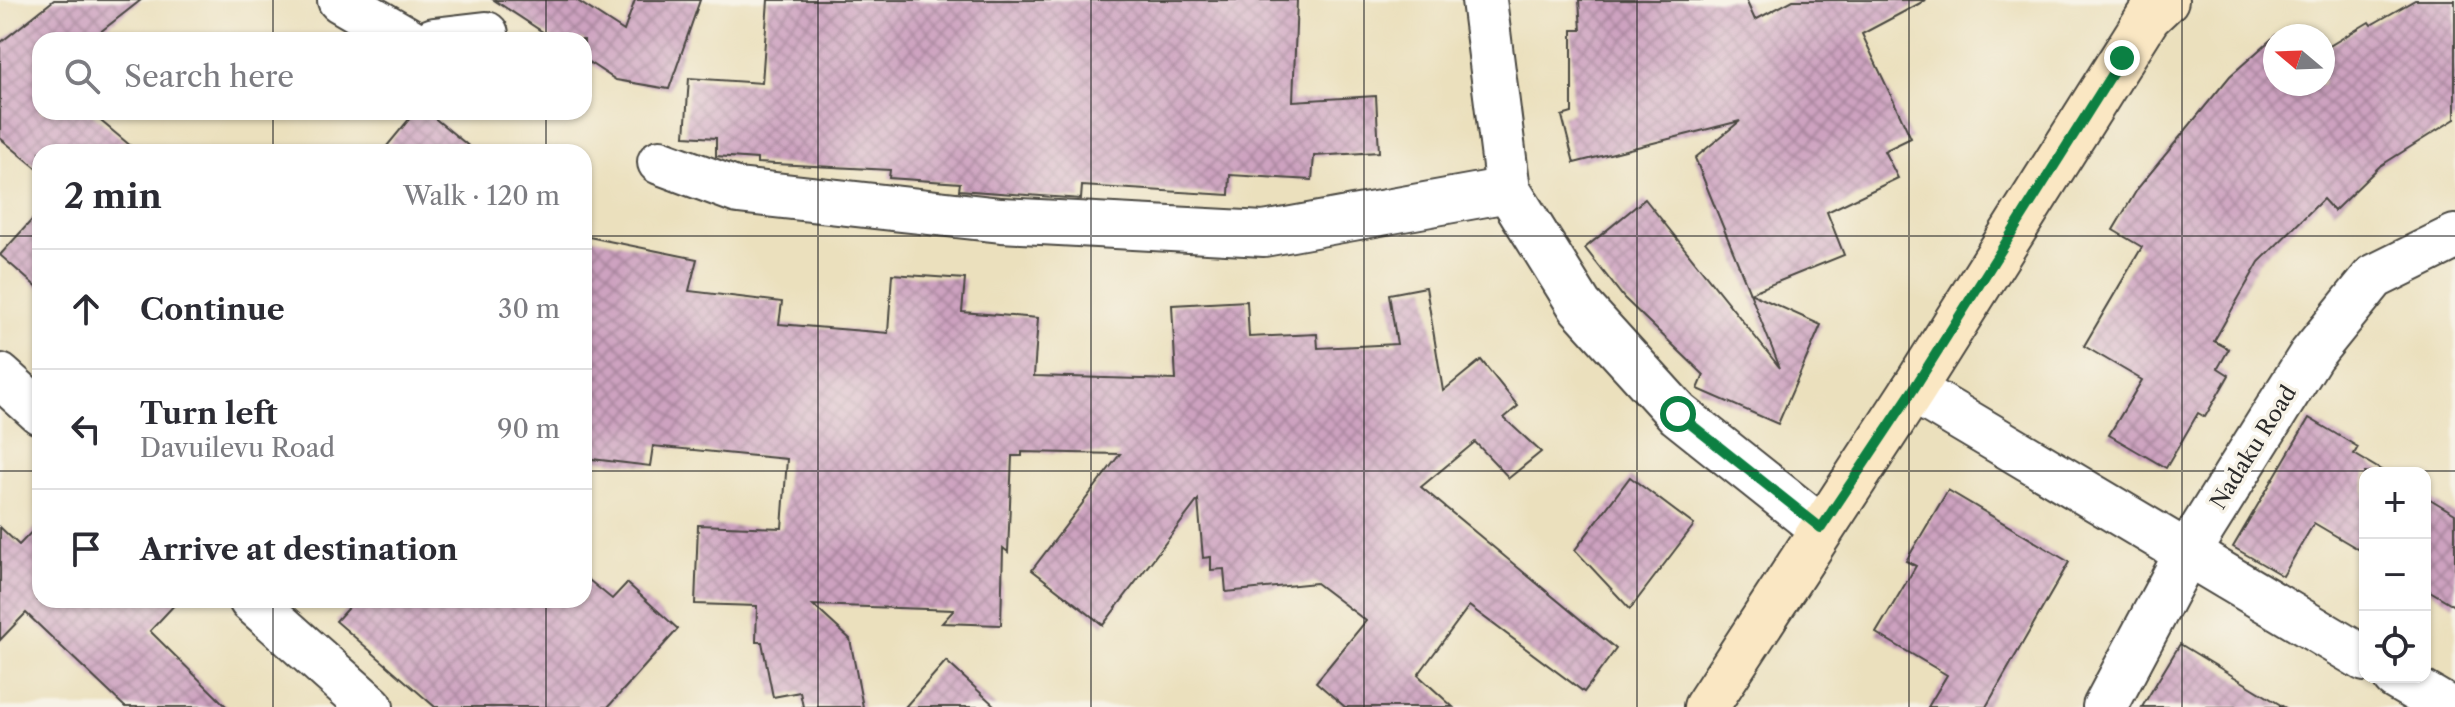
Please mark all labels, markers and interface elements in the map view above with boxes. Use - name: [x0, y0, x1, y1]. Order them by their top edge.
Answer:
- north arrow: [2263, 24, 2335, 96]
- search box: [32, 32, 592, 120]
- route end: [2104, 40, 2140, 76]
- icon: search: [60, 54, 104, 98]
- text: Search here: [124, 58, 294, 95]
- text: 2 min: [64, 175, 162, 217]
- text: Walk · 120 m: [403, 180, 560, 212]
- icon: ahead: [64, 287, 108, 331]
- text: Continue: [140, 291, 285, 328]
- text: 30 m: [498, 293, 560, 325]
- street label: Nadaku Road: [2205, 380, 2302, 514]
- text: Turn left: [140, 395, 277, 432]
- route start: [1660, 396, 1696, 432]
- icon: left: [64, 407, 108, 451]
- text: 90 m: [497, 413, 560, 445]
- text: Davuilevu Road: [140, 432, 335, 464]
- map controls: [2359, 467, 2431, 683]
- button: +: [2359, 467, 2431, 539]
- icon: arrive: [64, 527, 108, 571]
- text: Arrive at destination: [140, 531, 458, 568]
- button: −: [2359, 539, 2431, 611]
- button: locate: [2359, 611, 2431, 683]

